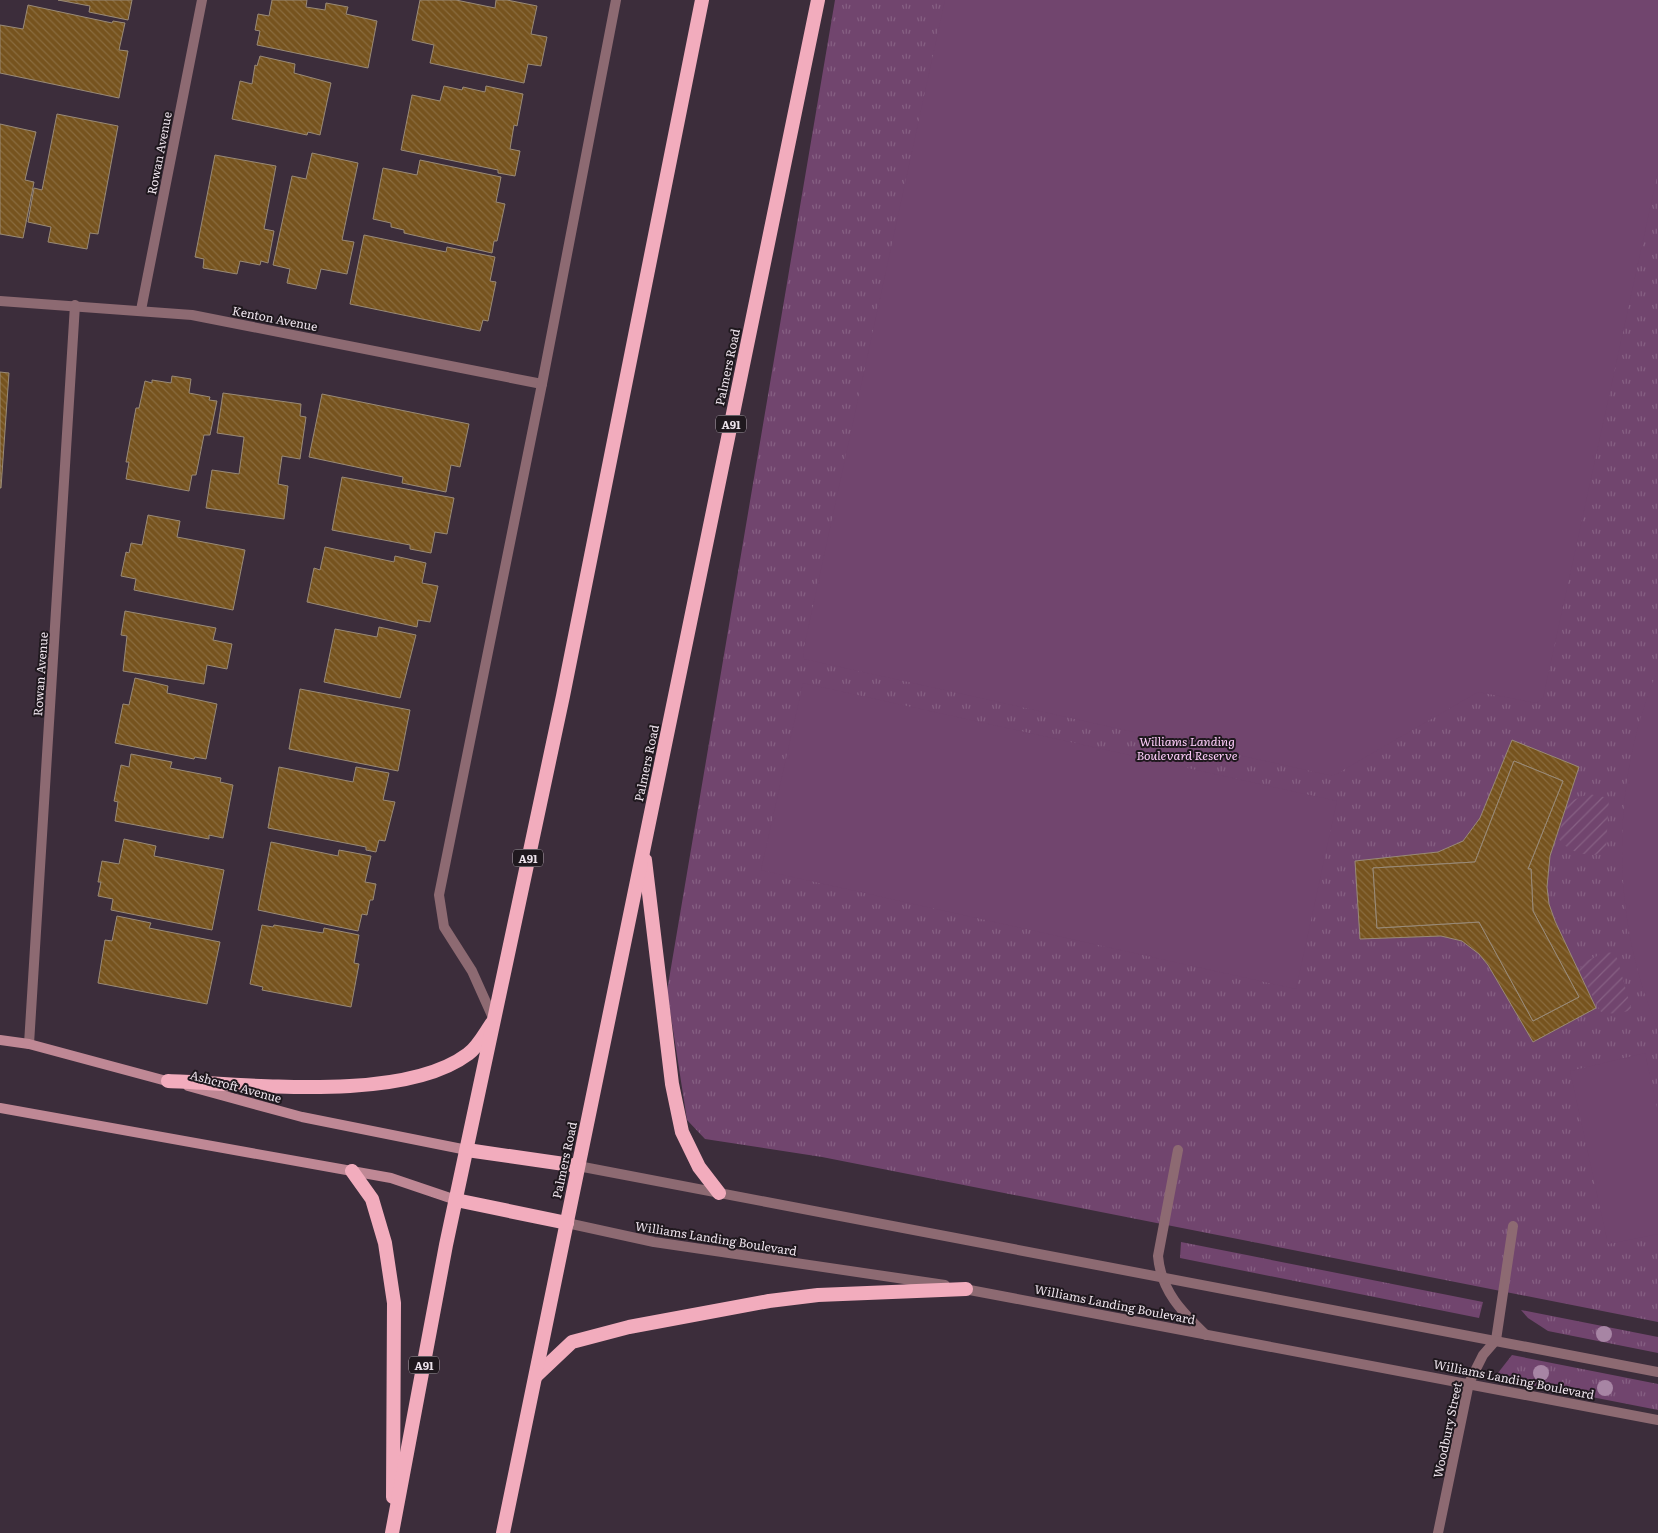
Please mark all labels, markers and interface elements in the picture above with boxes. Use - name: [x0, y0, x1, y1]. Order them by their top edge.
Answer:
- street label: Rowan Avenue: [142, 110, 176, 196]
- street label: Kenton Avenue: [231, 301, 319, 335]
- street label: Palmers Road: [710, 326, 744, 407]
- road number: A91: [716, 416, 746, 432]
- street label: Rowan Avenue: [28, 631, 52, 717]
- street label: Palmers Road: [629, 722, 663, 803]
- park label: Williams Landing Boulevard Reserve: [1137, 732, 1238, 764]
- road number: A91: [513, 850, 543, 866]
- street label: Ashcroft Avenue: [188, 1065, 284, 1107]
- street label: Palmers Road: [547, 1119, 581, 1200]
- street label: Williams Landing Boulevard: [634, 1216, 799, 1260]
- street label: Williams Landing Boulevard: [1033, 1280, 1198, 1329]
- street label: Williams Landing Boulevard: [1432, 1355, 1597, 1404]
- road number: A91: [409, 1356, 439, 1374]
- street label: Woodbury Street: [1428, 1380, 1466, 1480]

